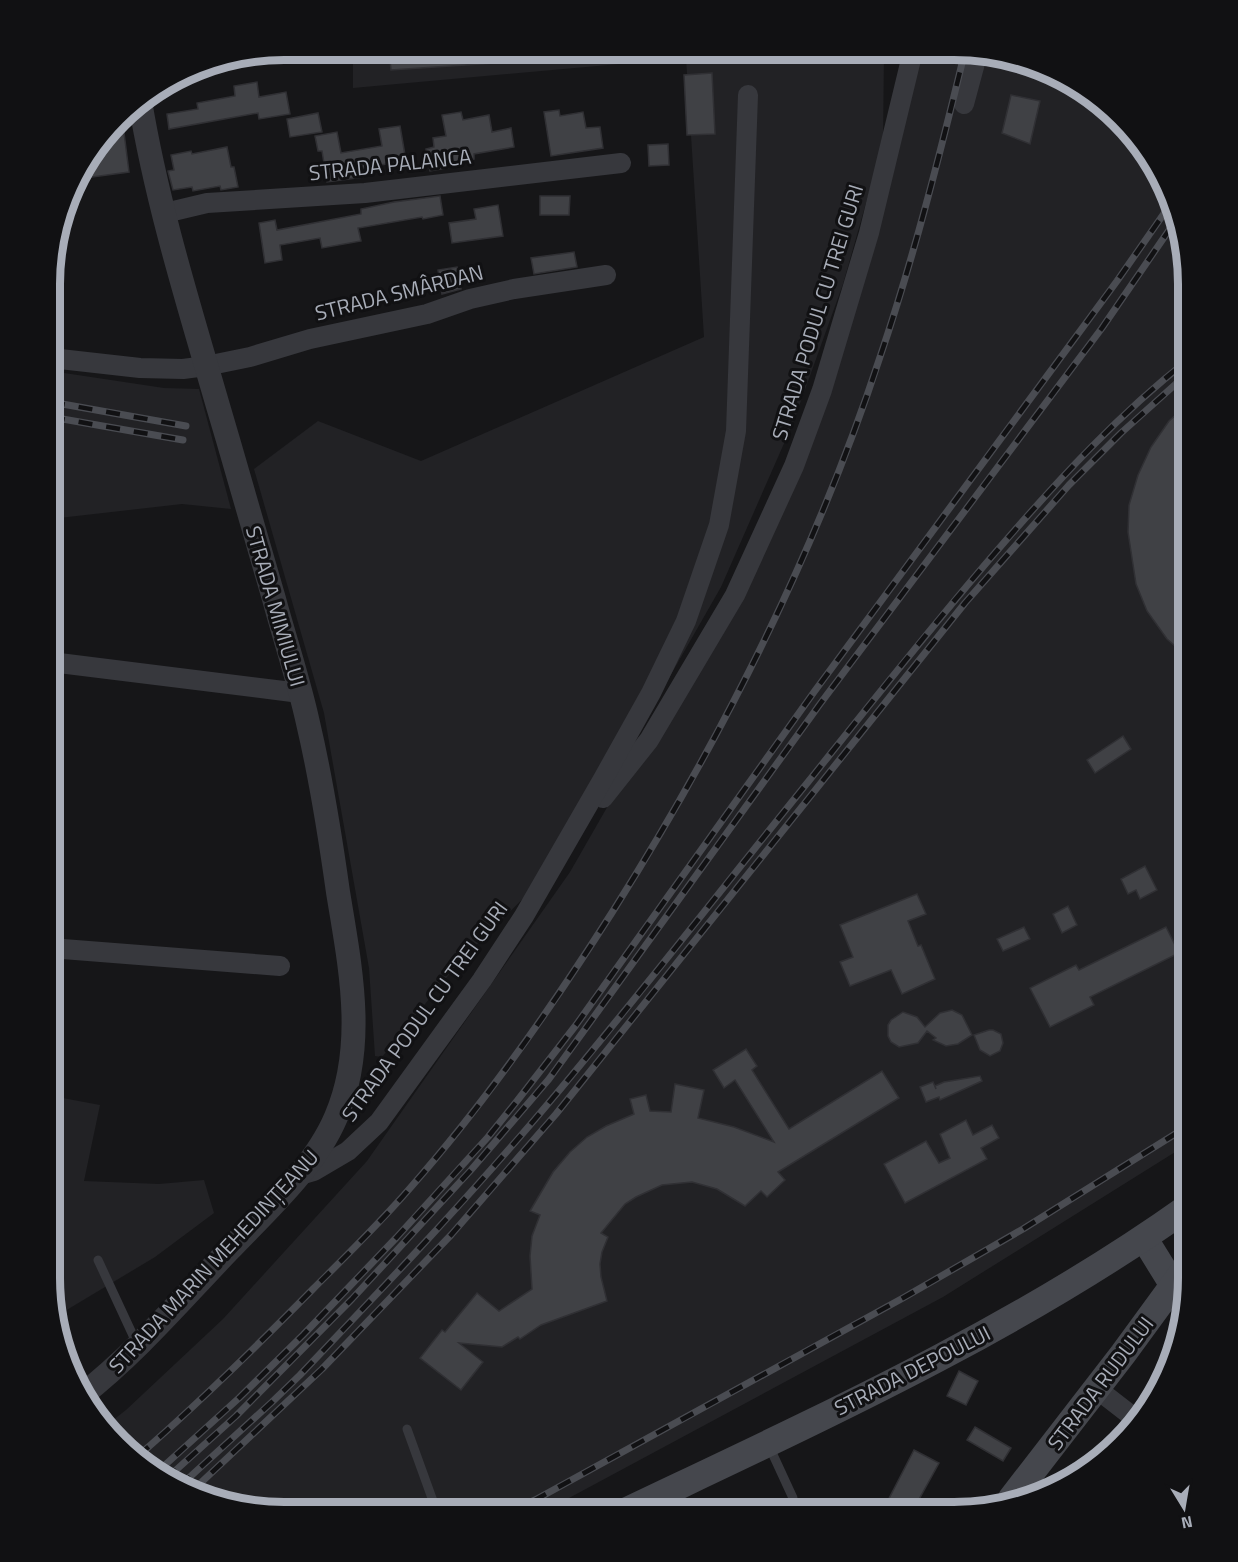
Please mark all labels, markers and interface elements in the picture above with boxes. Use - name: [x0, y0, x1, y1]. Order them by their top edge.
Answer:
- street label: STRADA PALANCA: [307, 140, 473, 188]
- street label: STRADA PODUL CU TREI GURI: [763, 180, 871, 444]
- street label: STRADA SMÂRDAN: [311, 256, 487, 328]
- street label: STRADA MIMIULUI: [238, 522, 314, 690]
- street label: STRADA PODUL CU TREI GURI: [333, 894, 515, 1128]
- street label: STRADA MARIN MEHEDINȚEANU: [100, 1142, 326, 1380]
- street label: STRADA RUDULUI: [1039, 1309, 1161, 1457]
- street label: STRADA DEPOULUI: [828, 1317, 996, 1423]
- north arrow: [1154, 1478, 1214, 1538]
- text: N: [1179, 1510, 1195, 1536]

